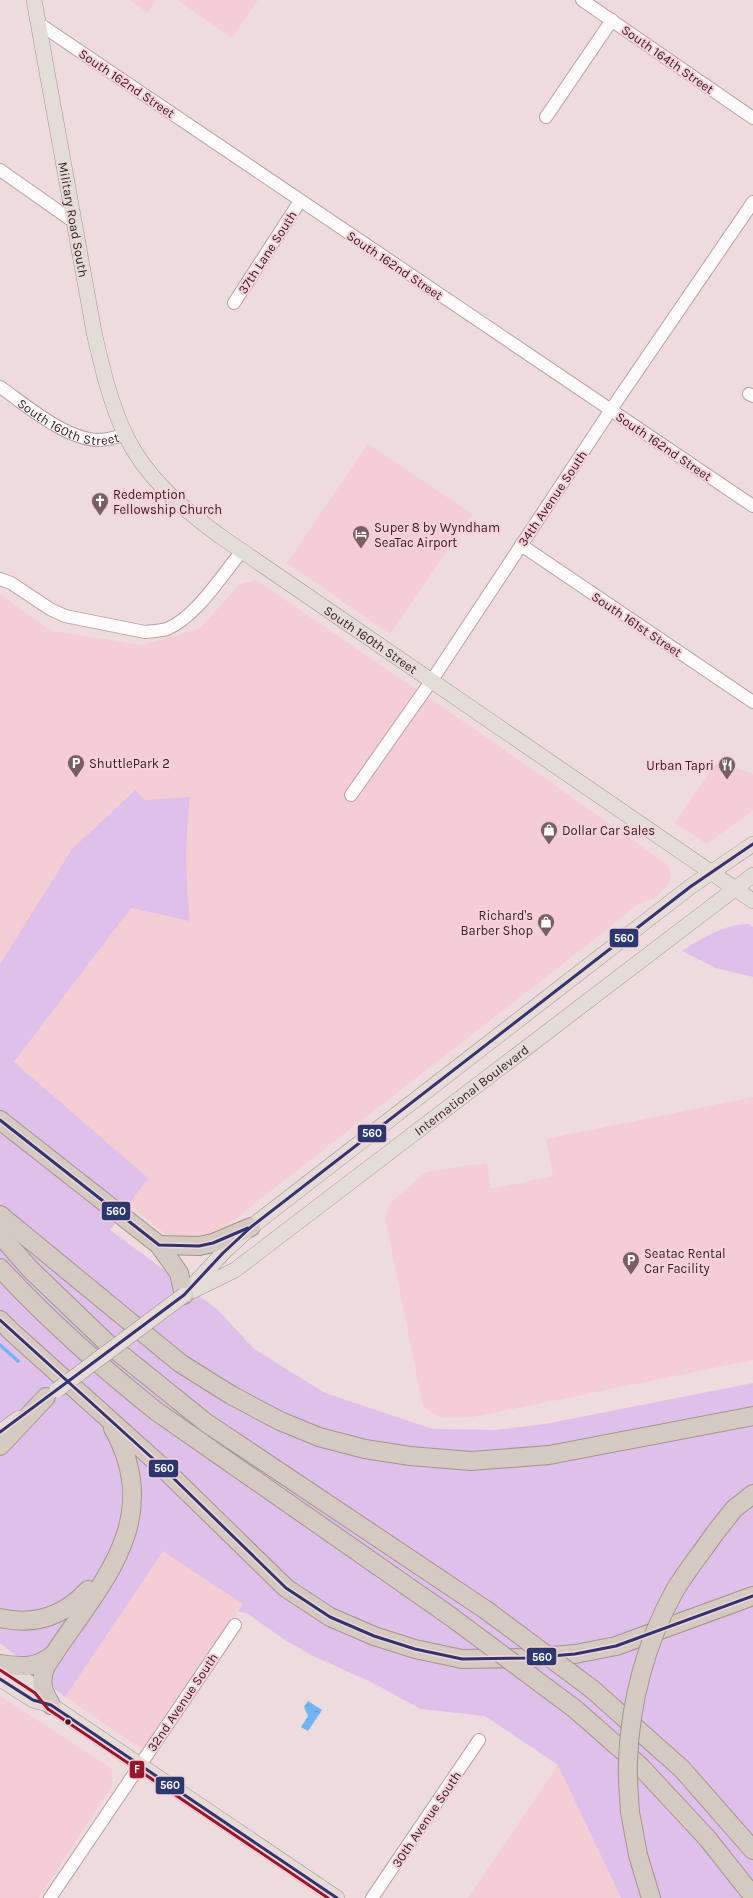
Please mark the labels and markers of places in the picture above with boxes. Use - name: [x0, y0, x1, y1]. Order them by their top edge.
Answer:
- place label: Redemption Fellowship Church: [113, 487, 222, 517]
- church icon: Redemption Fellowship Church: [90, 491, 110, 516]
- place label: Super 8 by Wyndham SeaTac Airport: [374, 520, 500, 550]
- hotel icon: Super 8 by Wyndham SeaTac Airport: [351, 524, 371, 549]
- parking icon: ShuttlePark 2: [66, 753, 86, 778]
- restaurant icon: Urban Tapri: [717, 755, 737, 780]
- place label: ShuttlePark 2: [89, 756, 170, 771]
- place label: Urban Tapri: [646, 758, 714, 773]
- shop icon: Dollar Car Sales: [539, 820, 559, 845]
- place label: Dollar Car Sales: [562, 823, 655, 838]
- place label: Richard's Barber Shop: [460, 908, 533, 938]
- shop icon: Richard's Barber Shop: [536, 912, 556, 937]
- place label: Seatac Rental Car Facility: [644, 1246, 726, 1276]
- parking icon: Seatac Rental Car Facility: [621, 1250, 641, 1275]
- unlabelled marker: [63, 1717, 73, 1727]

